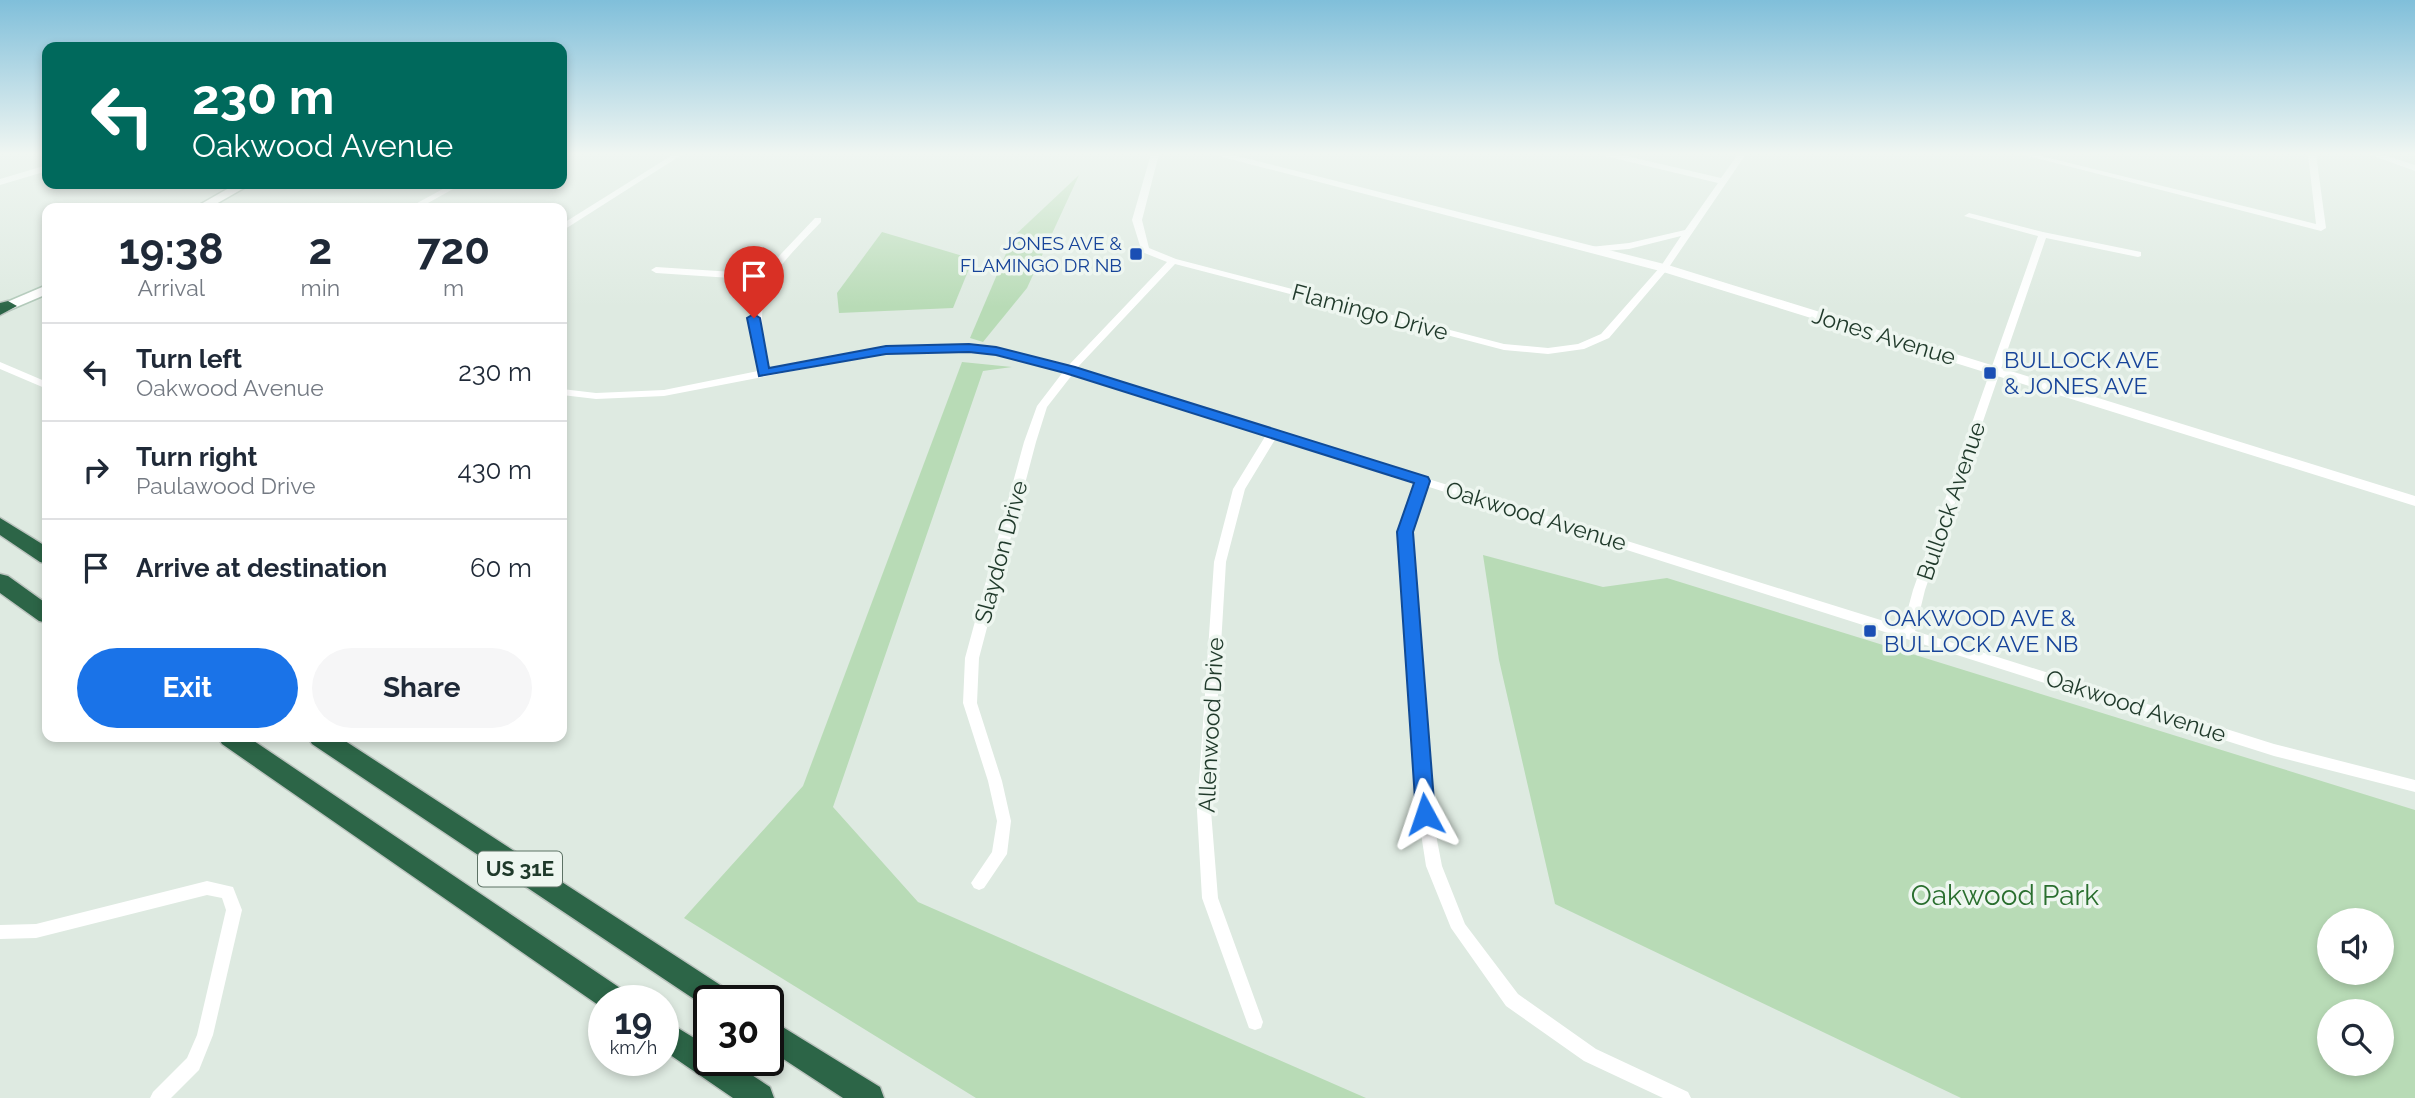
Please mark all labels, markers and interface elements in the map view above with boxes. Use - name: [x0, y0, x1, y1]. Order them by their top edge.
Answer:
- text: 230 m: [192, 68, 334, 125]
- icon: left: [77, 70, 168, 161]
- text: Oakwood Avenue: [192, 127, 453, 164]
- text: 19:38: [119, 225, 224, 274]
- text: 2: [308, 225, 332, 274]
- text: 720: [417, 225, 490, 274]
- place label: JONES AVE & FLAMINGO DR NB: [960, 232, 1122, 276]
- pin: [724, 246, 784, 318]
- marker: JONES AVE & FLAMINGO DR NB: [1128, 246, 1144, 262]
- icon: arrive: [735, 257, 773, 295]
- text: Arrival: [138, 274, 205, 301]
- text: min: [301, 274, 340, 301]
- text: m: [443, 274, 464, 301]
- street label: Flamingo Drive: [1289, 278, 1451, 345]
- street label: Jones Avenue: [1809, 301, 1959, 370]
- text: Turn left: [136, 344, 242, 374]
- place label: BULLOCK AVE & JONES AVE: [2004, 346, 2159, 399]
- icon: left: [77, 353, 115, 391]
- text: 230 m: [458, 357, 532, 387]
- marker: BULLOCK AVE & JONES AVE: [1982, 365, 1998, 381]
- text: Oakwood Avenue: [136, 374, 324, 401]
- street label: Bullock Avenue: [1911, 418, 1990, 584]
- text: Turn right: [136, 442, 257, 472]
- icon: right: [77, 451, 115, 489]
- text: 430 m: [457, 455, 532, 485]
- text: Paulawood Drive: [136, 472, 316, 499]
- street label: Oakwood Avenue: [1442, 475, 1630, 556]
- street label: Slaydon Drive: [969, 478, 1033, 626]
- icon: arrive: [77, 549, 115, 587]
- text: Arrive at destination: [136, 553, 387, 583]
- text: 60 m: [470, 553, 532, 583]
- place label: OAKWOOD AVE & BULLOCK AVE NB: [1884, 604, 2078, 657]
- marker: OAKWOOD AVE & BULLOCK AVE NB: [1862, 623, 1878, 639]
- street label: Allenwood Drive: [1192, 637, 1229, 813]
- button: Exit: [77, 648, 298, 728]
- button: Share: [312, 648, 532, 728]
- street label: Oakwood Avenue: [2043, 664, 2230, 747]
- position arrow: [1388, 777, 1462, 851]
- road number: US 31E: [478, 852, 562, 886]
- park label: Oakwood Park: [1911, 879, 2099, 912]
- map controls: [2317, 908, 2394, 1076]
- button: sound: [2317, 908, 2394, 985]
- speed limit sign: 30: [693, 985, 784, 1076]
- button: search: [2317, 999, 2394, 1076]
- text: 19: [615, 1001, 652, 1042]
- text: km/h: [610, 1037, 657, 1058]

